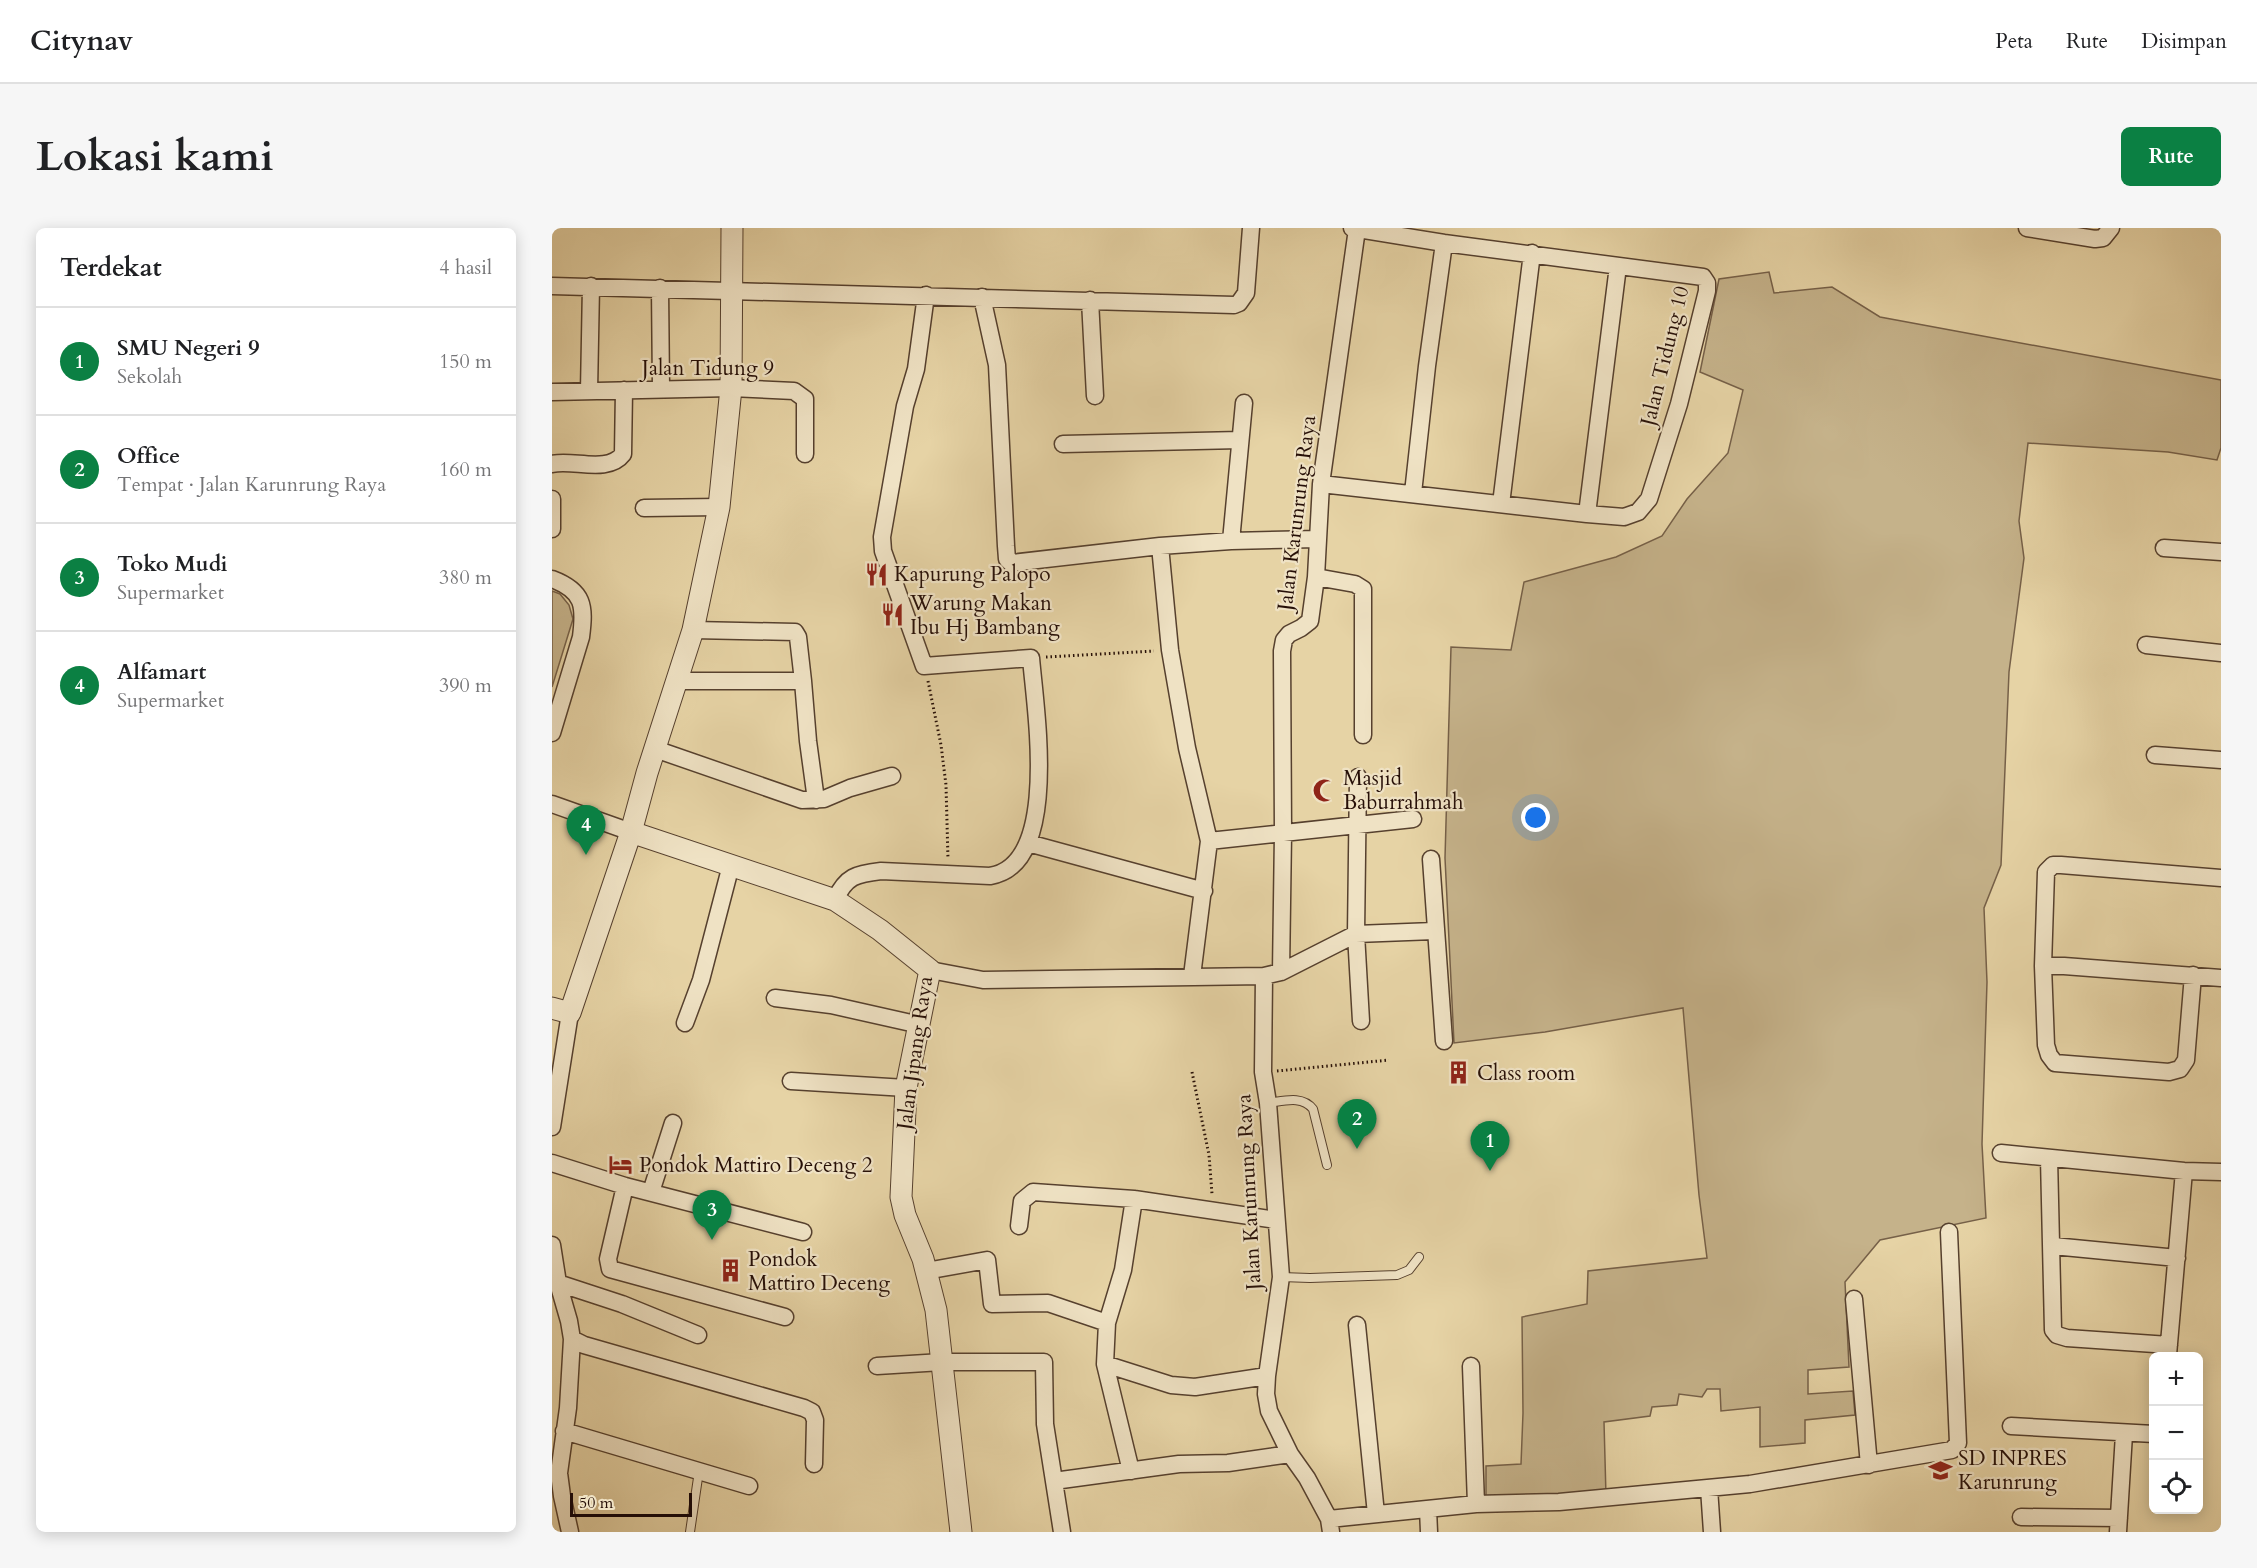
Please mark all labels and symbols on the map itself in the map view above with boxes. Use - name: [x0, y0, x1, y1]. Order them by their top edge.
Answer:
- street label: Jalan Tidung 10: [1633, 283, 1696, 432]
- street label: Jalan Tidung 9: [639, 354, 774, 383]
- street label: Jalan Karunrung Raya: [1270, 414, 1323, 615]
- place label: Kapurung Palopo: [894, 560, 1051, 589]
- restaurant icon: Kapurung Palopo: [863, 561, 889, 587]
- place label: Warung Makan Ibu Hj Bambang: [909, 589, 1060, 642]
- restaurant icon: Warung Makan Ibu Hj Bambang: [879, 602, 905, 628]
- place label: Masjid Baburrahmah: [1343, 764, 1464, 817]
- mosque icon: Masjid Baburrahmah: [1312, 777, 1338, 803]
- your location: [1521, 803, 1550, 832]
- pin: 4: [567, 806, 606, 855]
- street label: Jalan Jipang Raya: [889, 974, 940, 1135]
- place label: Class room: [1477, 1059, 1576, 1088]
- building icon: Class room: [1446, 1060, 1472, 1086]
- street label: Jalan Karunrung Raya: [1229, 1093, 1269, 1294]
- pin: 2: [1338, 1100, 1376, 1149]
- pin: 1: [1470, 1122, 1510, 1171]
- place label: Pondok Mattiro Deceng 2: [639, 1151, 873, 1180]
- hotel icon: Pondok Mattiro Deceng 2: [608, 1152, 634, 1178]
- pin: 3: [692, 1190, 732, 1240]
- place label: Pondok Mattiro Deceng: [748, 1245, 890, 1298]
- building icon: Pondok Mattiro Deceng: [717, 1258, 743, 1284]
- place label: SD INPRES Karunrung: [1958, 1444, 2067, 1497]
- school or university icon: SD INPRES Karunrung: [1927, 1457, 1953, 1483]
- scale bar: [570, 1490, 692, 1518]

